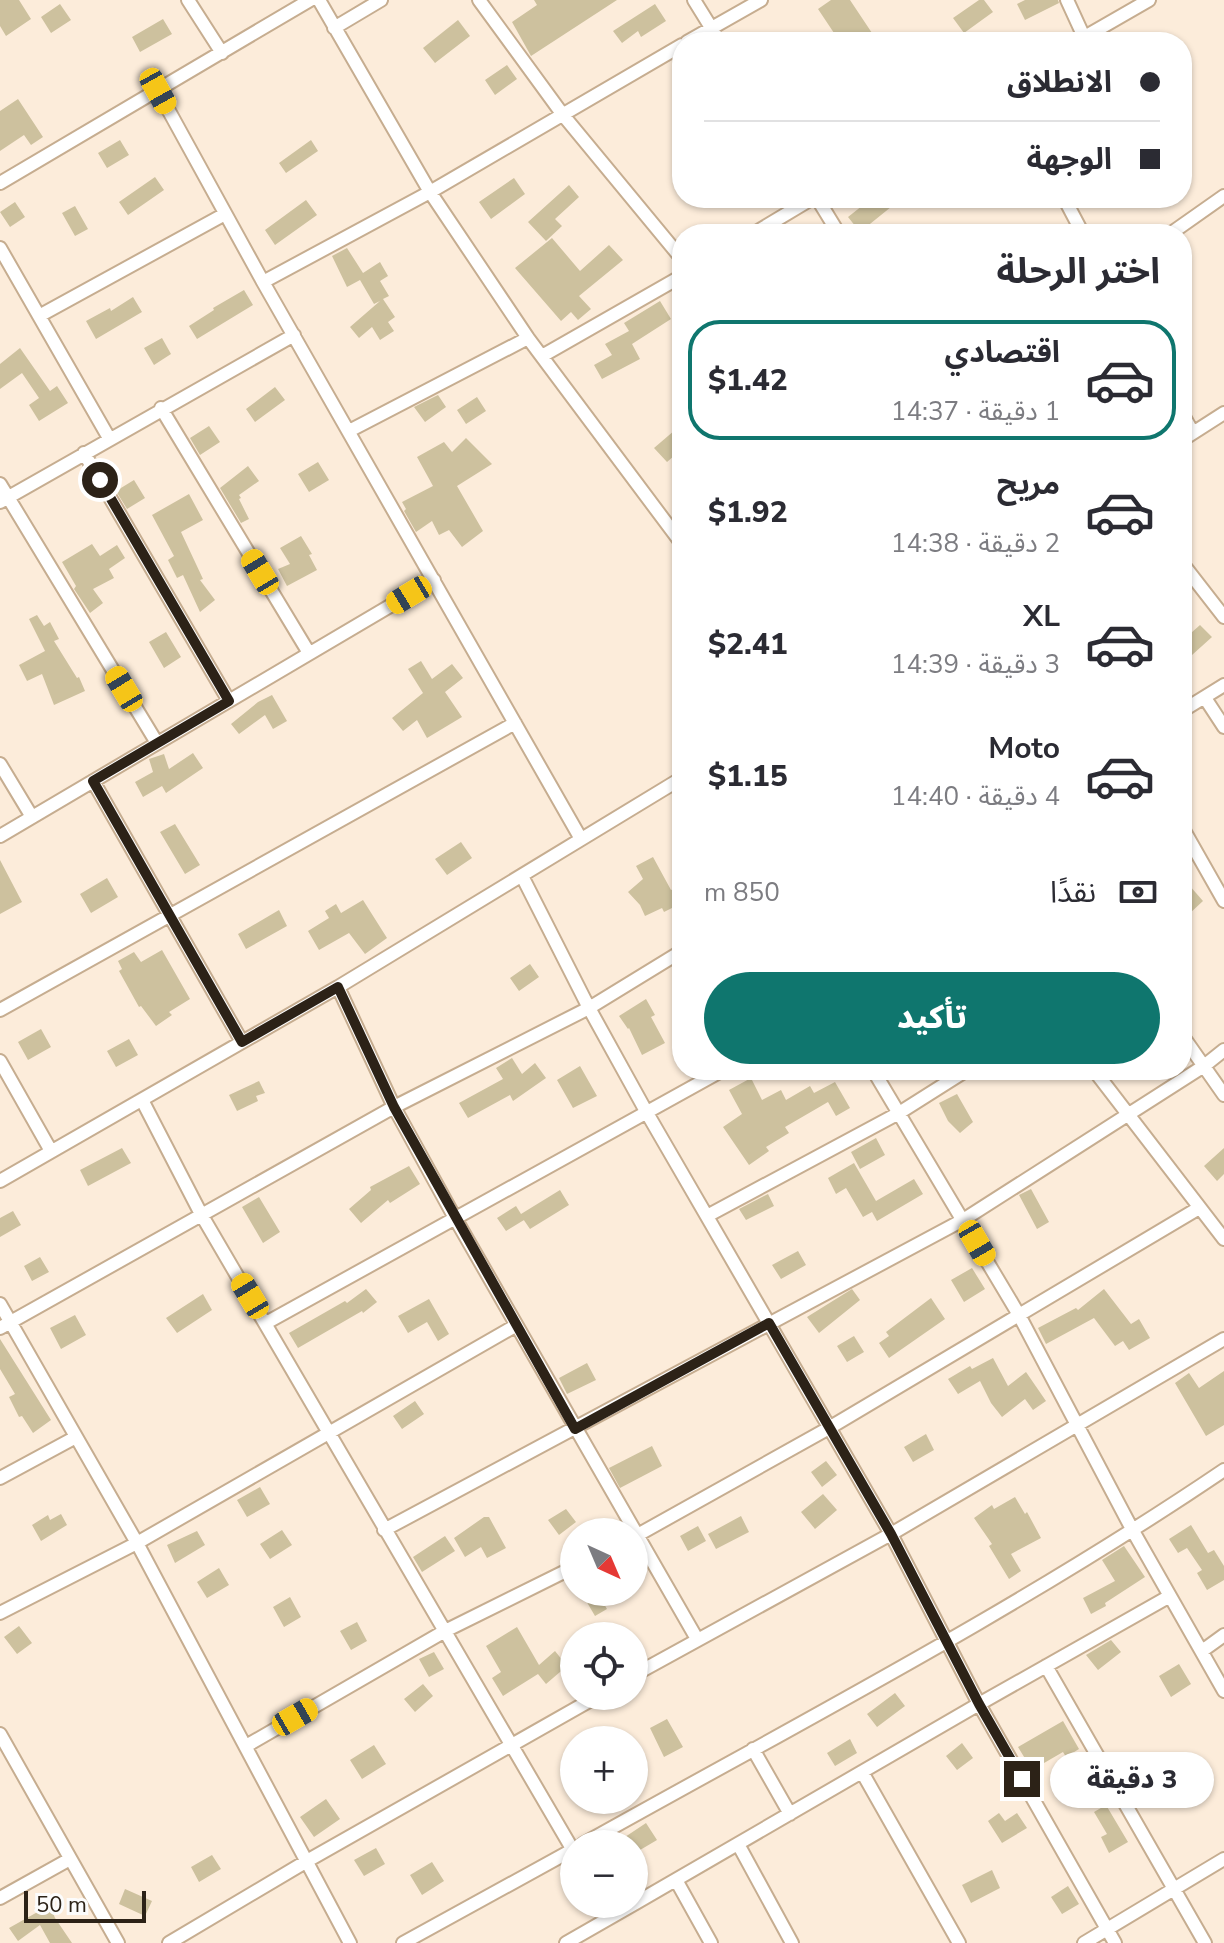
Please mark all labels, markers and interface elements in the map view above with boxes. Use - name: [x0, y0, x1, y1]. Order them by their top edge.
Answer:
- text: الانطلاق: [1007, 62, 1112, 103]
- car: [136, 64, 180, 118]
- text: الوجهة: [1027, 139, 1112, 180]
- text: اختر الرحلة: [997, 247, 1160, 296]
- text: اقتصادي: [945, 332, 1060, 373]
- icon: car: [1084, 344, 1156, 416]
- text: $1.42: [708, 360, 788, 401]
- text: 1 دقيقة · 14:37: [891, 394, 1060, 429]
- route start: [82, 462, 118, 498]
- text: مريح: [997, 464, 1060, 505]
- icon: car: [1084, 476, 1156, 548]
- text: $1.92: [708, 492, 788, 533]
- text: 2 دقيقة · 14:38: [891, 526, 1060, 561]
- car: [237, 545, 283, 599]
- car: [382, 572, 436, 618]
- text: XL: [1023, 596, 1060, 637]
- icon: car: [1084, 608, 1156, 680]
- text: $2.41: [708, 624, 788, 665]
- text: 3 دقيقة · 14:39: [891, 647, 1060, 682]
- car: [101, 662, 147, 716]
- text: Moto: [988, 728, 1060, 769]
- icon: car: [1084, 740, 1156, 812]
- text: $1.15: [708, 756, 788, 797]
- text: 4 دقيقة · 14:40: [891, 779, 1060, 814]
- icon: cash: [1116, 870, 1160, 914]
- text: نقدًا: [1050, 872, 1096, 913]
- text: 850 m: [704, 875, 780, 910]
- button: تأكيد: [704, 972, 1160, 1064]
- car: [955, 1216, 999, 1270]
- car: [227, 1269, 273, 1323]
- north arrow: [560, 1518, 648, 1606]
- map controls: [560, 1518, 648, 1918]
- button: locate: [560, 1622, 648, 1710]
- car: [268, 1695, 322, 1739]
- button: +: [560, 1726, 648, 1814]
- callout: 3 دقيقة: [1050, 1751, 1214, 1807]
- route end: [1004, 1761, 1040, 1797]
- text: 3 دقيقة: [1087, 1762, 1177, 1797]
- button: −: [560, 1830, 648, 1918]
- scale bar: [24, 1887, 146, 1923]
- text: 50 m: [36, 1890, 87, 1920]

